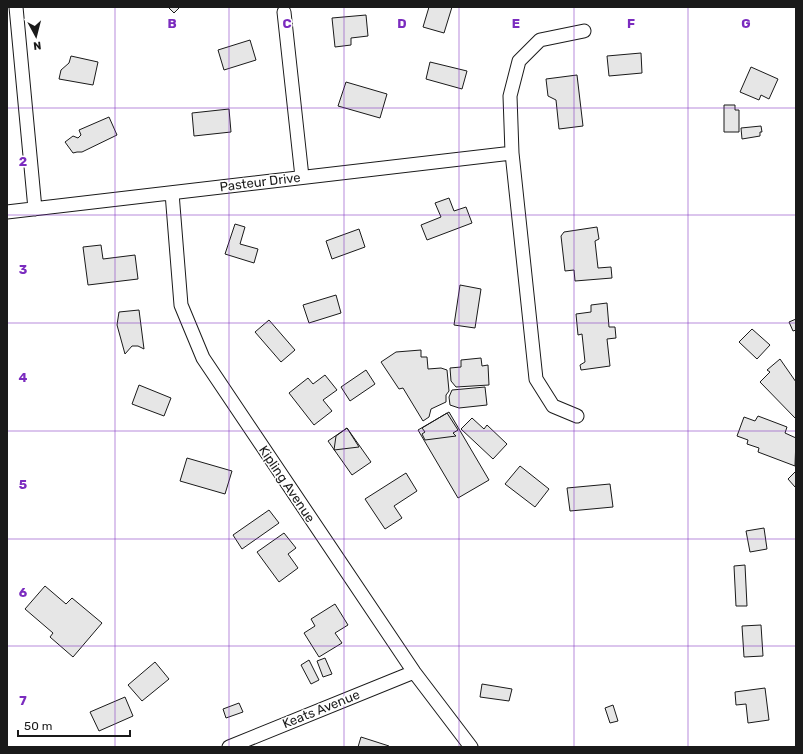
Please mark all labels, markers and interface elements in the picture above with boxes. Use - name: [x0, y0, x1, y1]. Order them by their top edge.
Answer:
- north arrow: [16, 16, 56, 56]
- text: B: [167, 16, 177, 31]
- text: C: [282, 16, 292, 31]
- text: D: [397, 16, 407, 31]
- text: E: [512, 16, 520, 31]
- text: F: [627, 16, 635, 31]
- text: G: [741, 16, 751, 31]
- text: N: [32, 38, 42, 52]
- text: 2: [19, 154, 27, 169]
- street label: Pasteur Drive: [219, 170, 301, 194]
- text: 3: [19, 262, 28, 277]
- text: 4: [19, 370, 28, 385]
- street label: Kipling Avenue: [255, 443, 318, 526]
- text: 5: [19, 477, 27, 492]
- text: 6: [19, 585, 28, 600]
- street label: Keats Avenue: [280, 687, 362, 731]
- text: 7: [19, 693, 27, 708]
- scale bar: [18, 712, 130, 738]
- text: 50 m: [24, 719, 52, 733]

